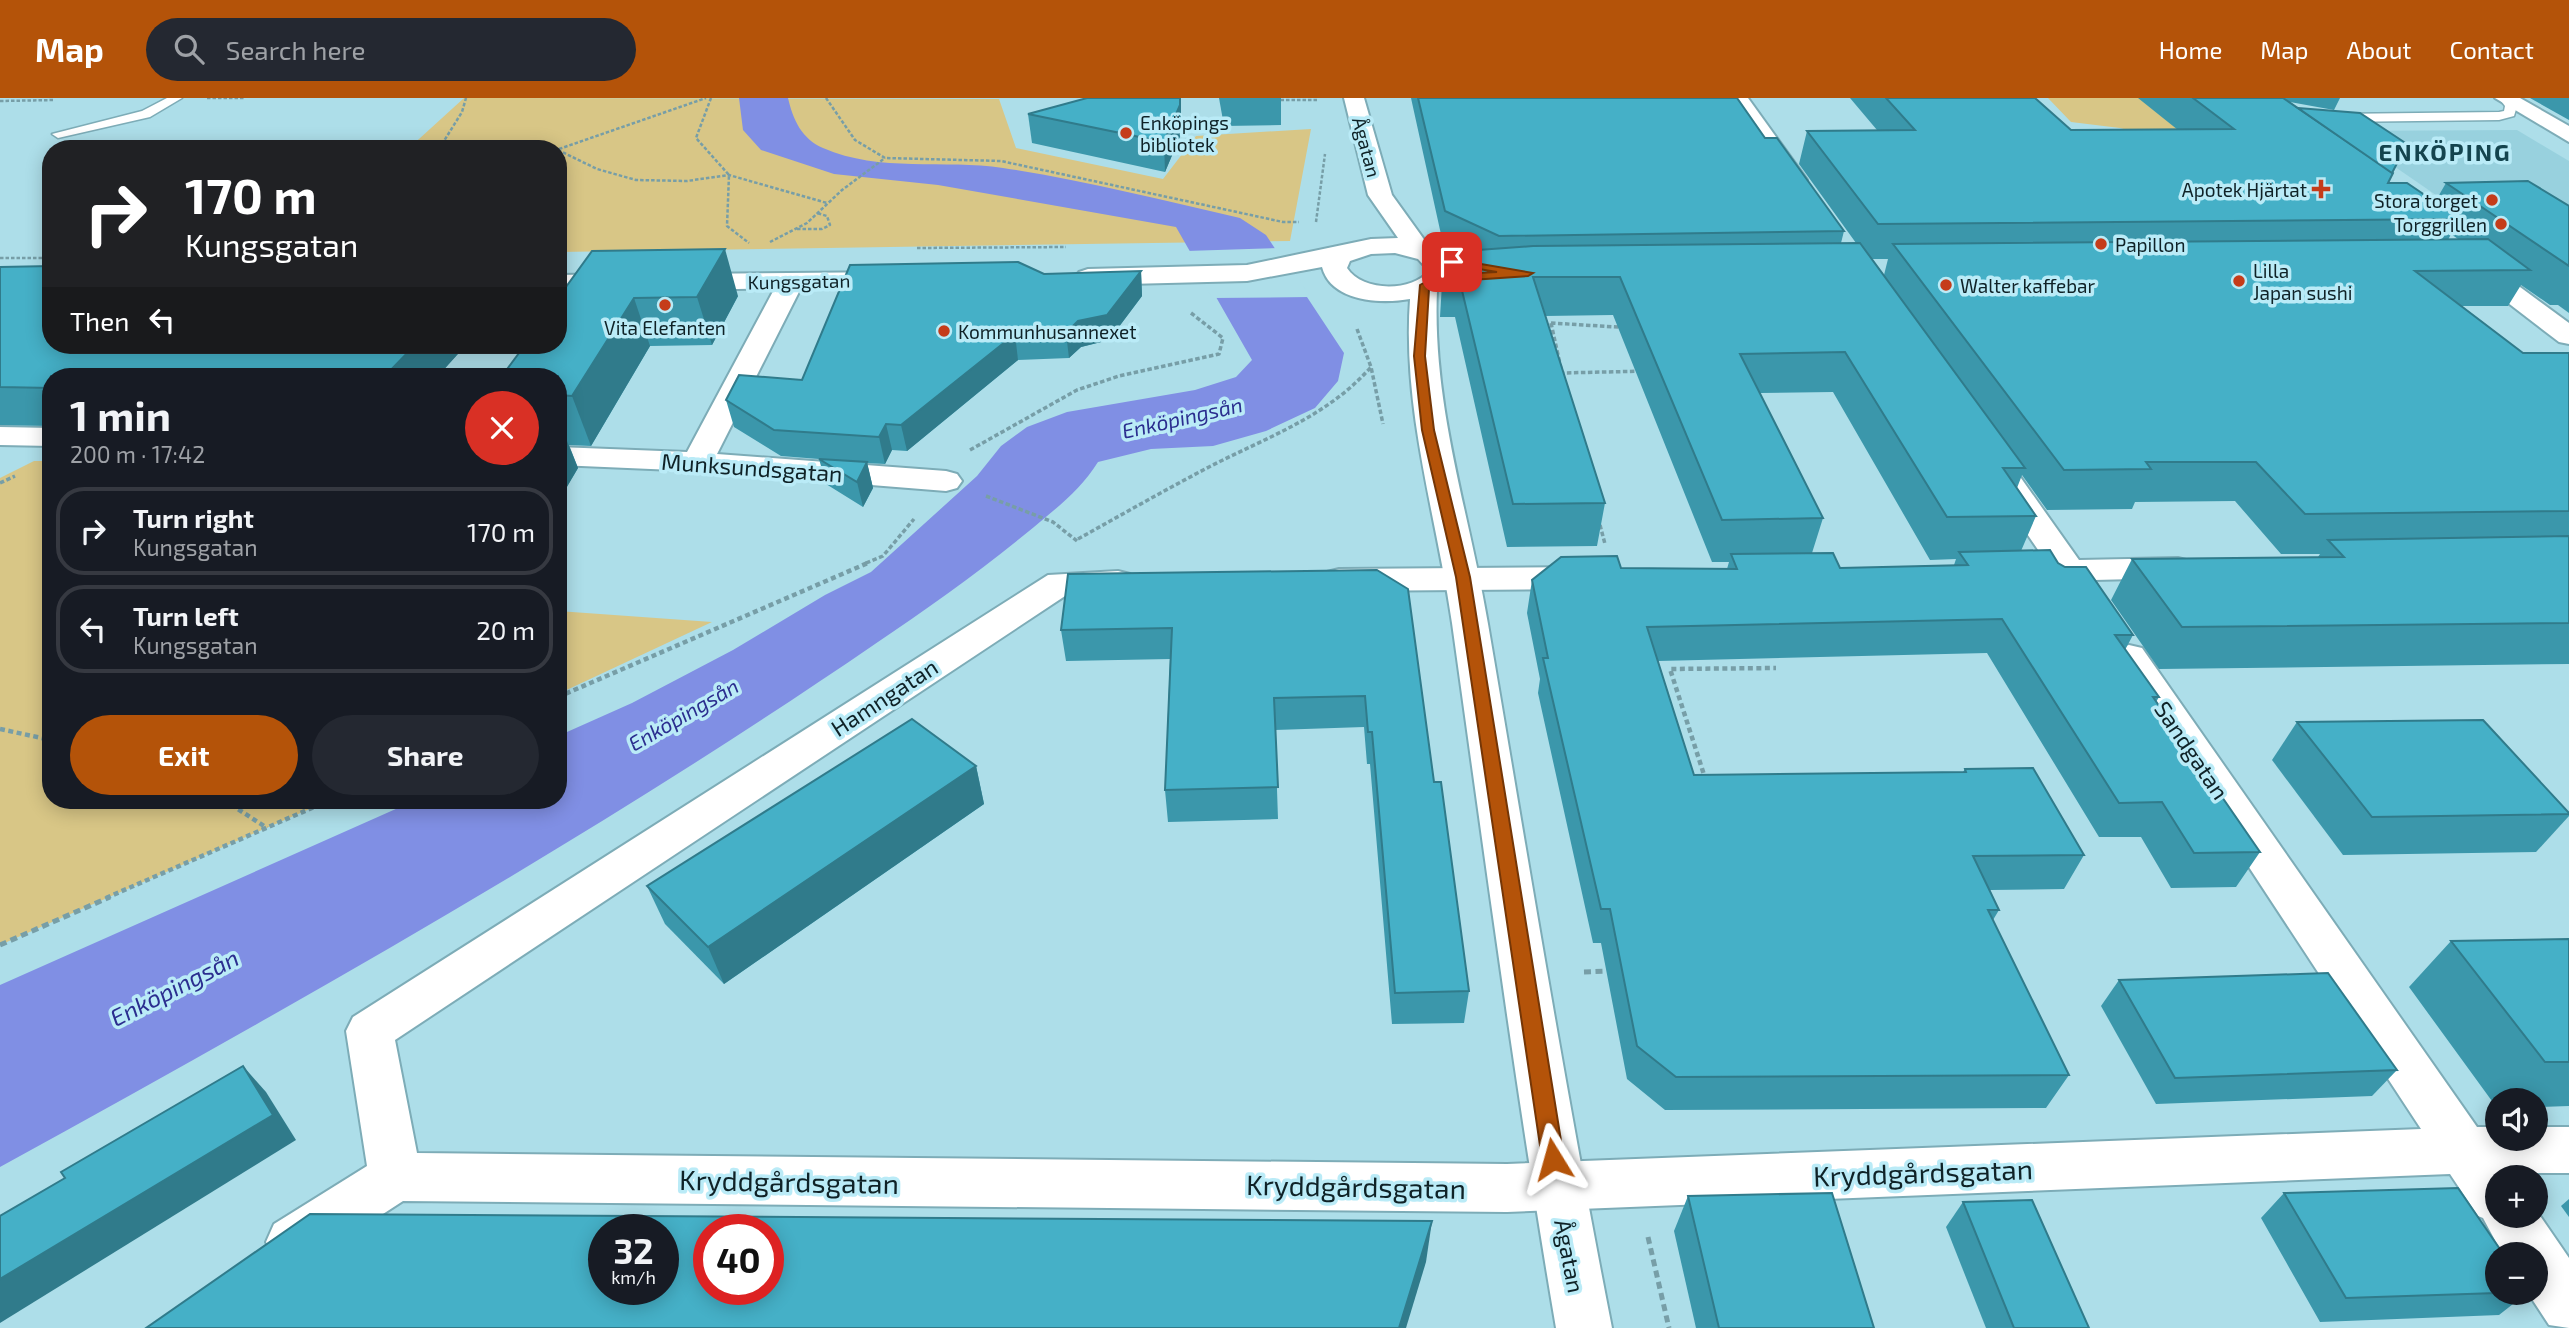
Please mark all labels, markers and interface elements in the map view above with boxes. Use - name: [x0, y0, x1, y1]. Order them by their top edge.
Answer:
- search box: [146, 18, 636, 81]
- text: Map: [35, 29, 104, 69]
- icon: search: [170, 30, 208, 68]
- text: Search here: [226, 34, 365, 65]
- text: Home: [2159, 35, 2222, 64]
- text: Map: [2260, 35, 2308, 64]
- text: About: [2346, 35, 2412, 64]
- text: Contact: [2450, 35, 2534, 64]
- place label: Enköpings bibliotek: [1140, 111, 1229, 156]
- street label: Ågatan: [1348, 114, 1386, 180]
- marker: Enköpings bibliotek: [1118, 125, 1134, 141]
- district label: ENKÖPING: [2378, 137, 2512, 166]
- text: 170 m: [185, 165, 317, 224]
- icon: right: [70, 168, 161, 259]
- place label: Apotek Hjärtat: [2182, 178, 2307, 201]
- marker: Apotek Hjärtat: [2313, 181, 2329, 197]
- place label: Stora torget: [2374, 189, 2478, 212]
- marker: Stora torget: [2484, 192, 2500, 208]
- place label: Torggrillen: [2394, 213, 2487, 236]
- marker: Torggrillen: [2493, 216, 2509, 232]
- text: Kungsgatan: [185, 225, 358, 263]
- pin: [1422, 232, 1482, 292]
- place label: Papillon: [2115, 233, 2185, 256]
- marker: Papillon: [2093, 236, 2109, 252]
- icon: arrive: [1433, 243, 1471, 281]
- place label: Lilla Japan sushi: [2253, 259, 2353, 304]
- street label: Kungsgatan: [747, 269, 851, 293]
- marker: Lilla Japan sushi: [2231, 273, 2247, 289]
- place label: Walter kaffebar: [1960, 274, 2096, 297]
- marker: Walter kaffebar: [1938, 277, 1954, 293]
- marker: Vita Elefanten: [657, 297, 673, 313]
- icon: left: [143, 301, 181, 339]
- text: Then: [70, 305, 129, 336]
- place label: Vita Elefanten: [604, 316, 726, 339]
- place label: Kommunhusannexet: [958, 320, 1136, 343]
- marker: Kommunhusannexet: [936, 323, 952, 339]
- text: 1 min: [70, 389, 171, 439]
- button: close: [465, 391, 539, 465]
- water label: Enköpingsån: [1119, 391, 1245, 443]
- text: 200 m · 17:42: [70, 440, 205, 468]
- street label: Munksundsgatan: [661, 447, 843, 487]
- text: Turn right: [133, 502, 254, 533]
- icon: right: [74, 512, 112, 550]
- text: 170 m: [467, 516, 535, 547]
- text: Kungsgatan: [133, 533, 258, 561]
- text: Turn left: [133, 600, 239, 631]
- icon: left: [74, 610, 112, 648]
- text: 20 m: [476, 614, 535, 645]
- text: Kungsgatan: [133, 631, 258, 659]
- street label: Hamngatan: [825, 652, 943, 742]
- water label: Enköpingsån: [624, 672, 742, 756]
- street label: Sandgatan: [2149, 696, 2235, 804]
- button: Exit: [70, 715, 298, 795]
- button: Share: [312, 715, 539, 795]
- water label: Enköpingsån: [105, 942, 243, 1032]
- map controls: [2485, 1088, 2548, 1305]
- button: sound: [2485, 1088, 2548, 1151]
- position arrow: [1516, 1122, 1590, 1196]
- street label: Kryddgårdsgatan: [1813, 1151, 2033, 1193]
- street label: Kryddgårdsgatan: [679, 1162, 899, 1200]
- button: +: [2485, 1165, 2548, 1228]
- street label: Kryddgårdsgatan: [1246, 1167, 1466, 1205]
- speed limit sign: 40: [693, 1214, 784, 1305]
- street label: Ågatan: [1549, 1217, 1591, 1295]
- text: 32: [613, 1229, 654, 1271]
- button: −: [2485, 1242, 2548, 1305]
- text: km/h: [611, 1266, 656, 1288]

